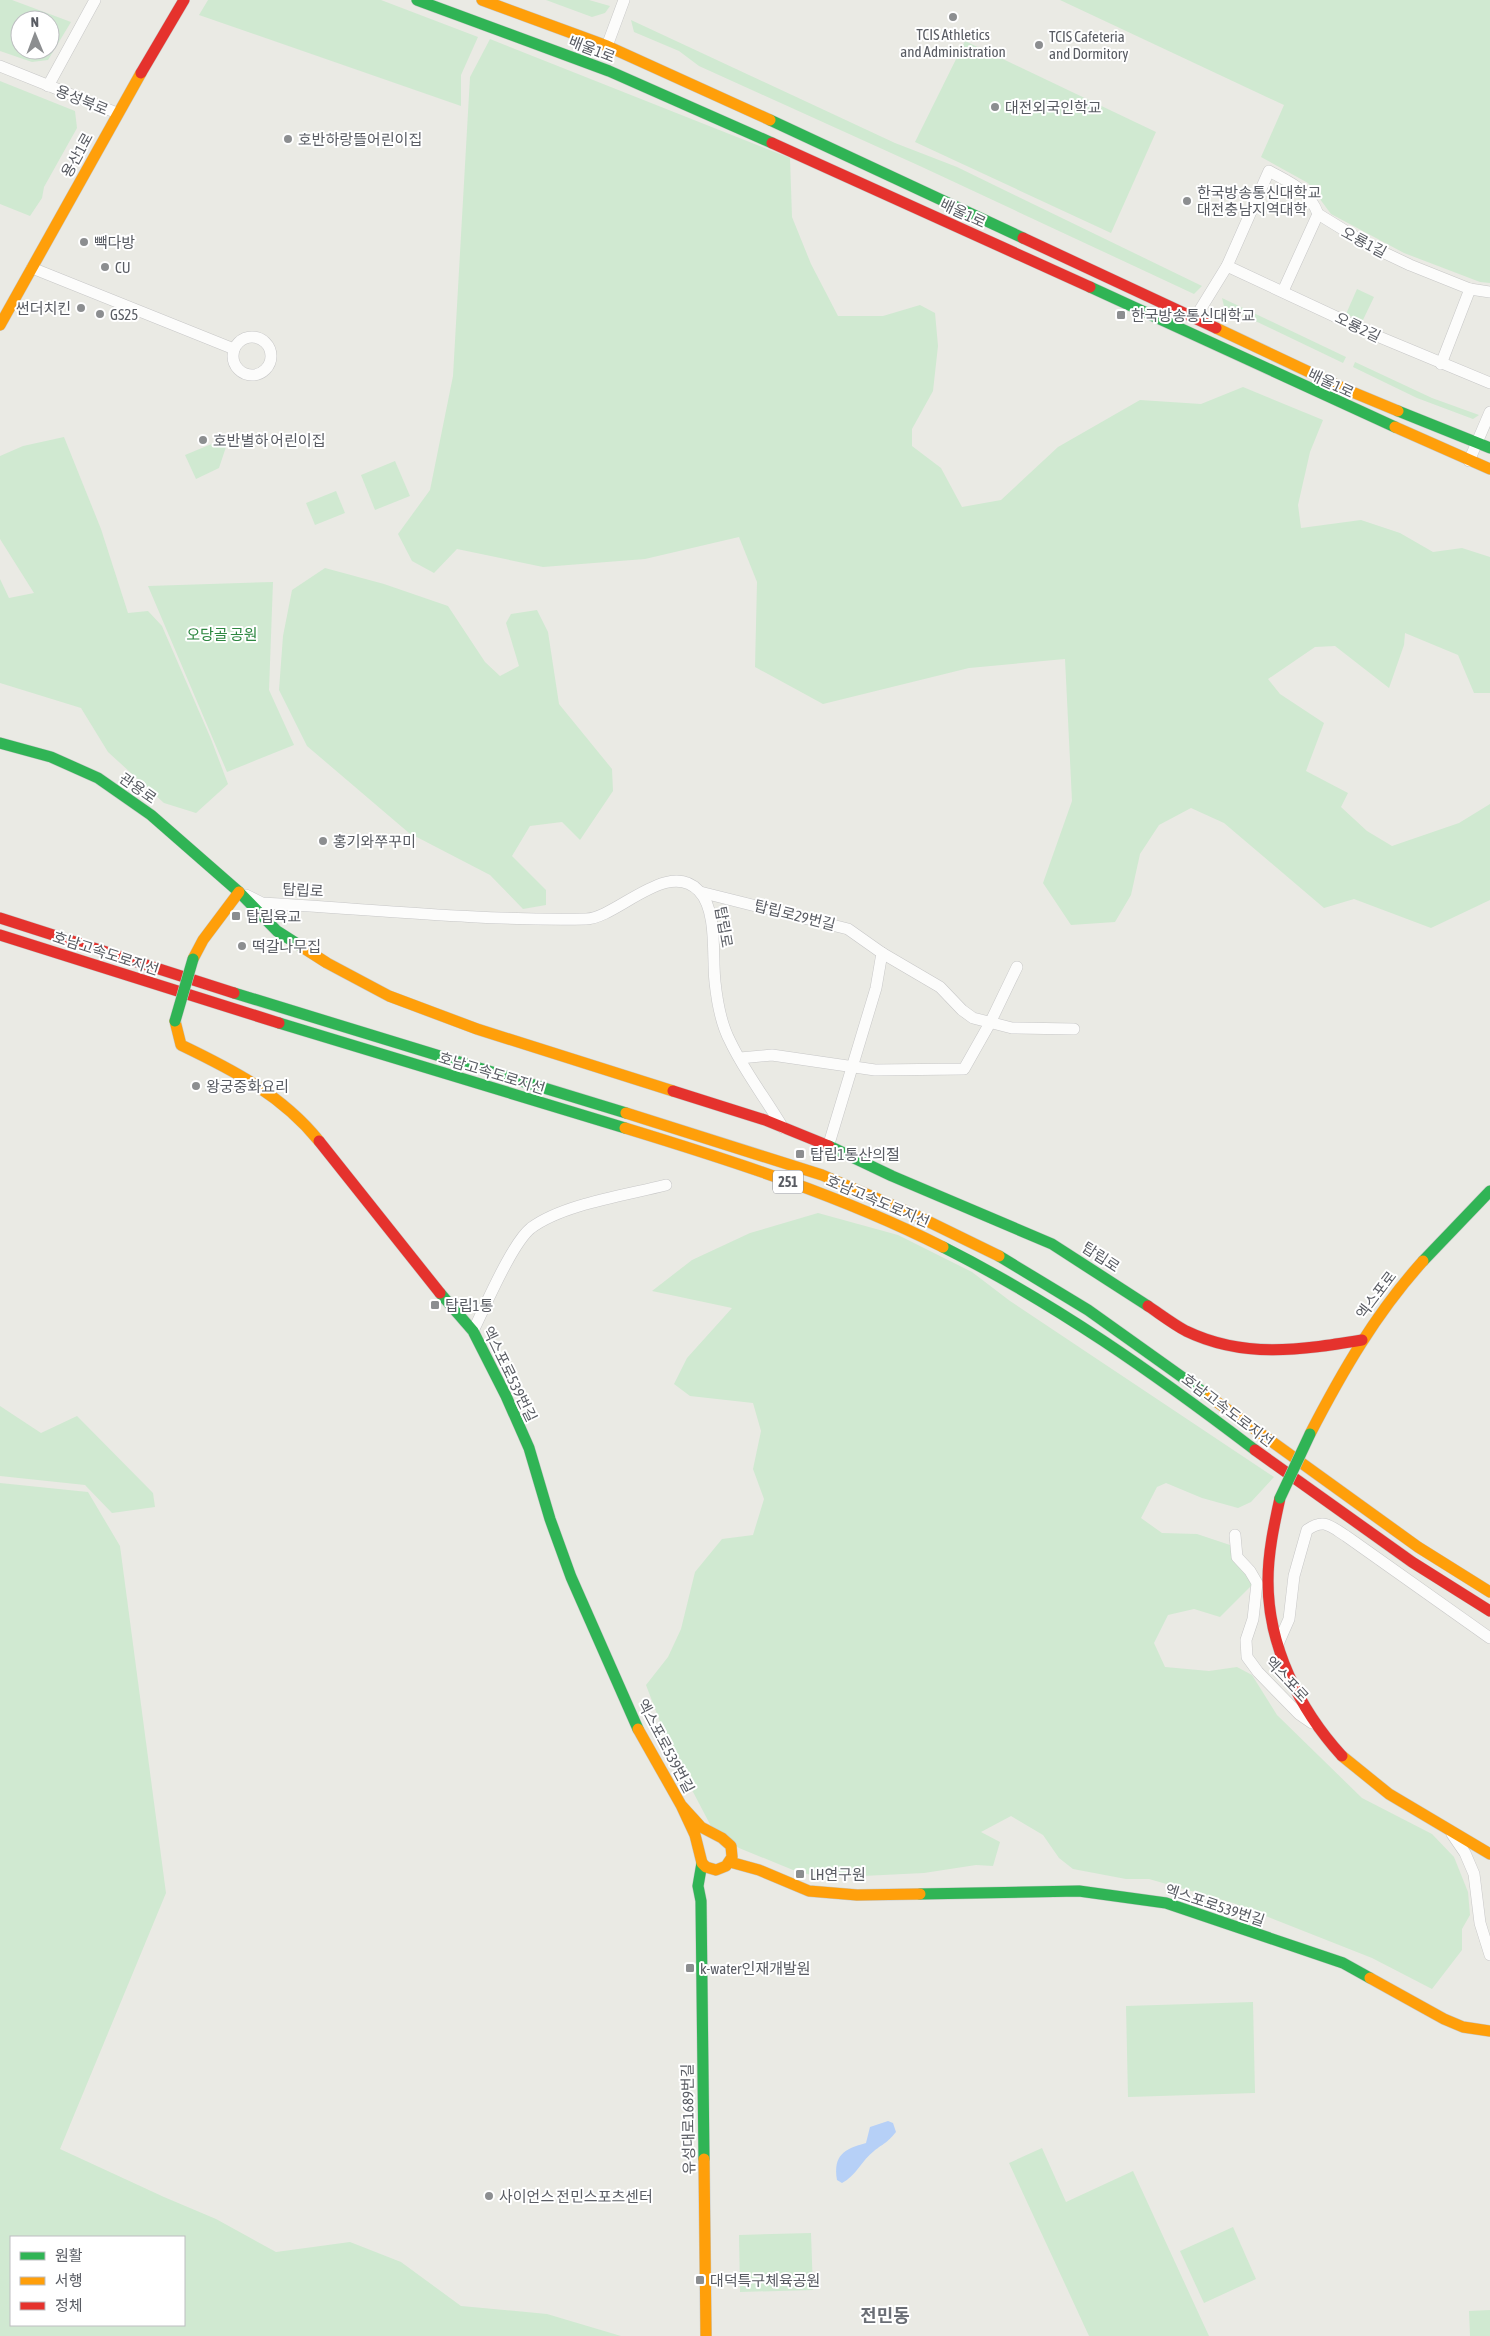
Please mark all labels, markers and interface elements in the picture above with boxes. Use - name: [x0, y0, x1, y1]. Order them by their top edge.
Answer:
- north arrow: [10, 10, 60, 60]
- marker: TCIS Athletics and Administration: [947, 11, 959, 23]
- text: N: [31, 14, 39, 30]
- place label: TCIS Athletics and Administration: [900, 26, 1006, 60]
- place label: TCIS Cafeteria and Dormitory: [1049, 28, 1128, 62]
- street label: 배울1로: [566, 32, 618, 66]
- marker: TCIS Cafeteria and Dormitory: [1033, 39, 1045, 51]
- street label: 용성북로: [53, 82, 111, 118]
- place label: 대전외국인학교: [1005, 99, 1102, 116]
- marker: 대전외국인학교: [989, 101, 1001, 113]
- street label: 용산1로: [58, 130, 96, 180]
- place label: 호반하랑뜰어린이집: [298, 131, 422, 148]
- marker: 호반하랑뜰어린이집: [282, 133, 294, 145]
- place label: 한국방송통신대학교 대전충남지역대학: [1197, 184, 1321, 218]
- street label: 배울1로: [937, 195, 989, 231]
- marker: 한국방송통신대학교 대전충남지역대학: [1181, 195, 1193, 207]
- street label: 오룡1길: [1339, 223, 1389, 261]
- place label: 빽다방: [94, 234, 136, 251]
- marker: 빽다방: [78, 236, 90, 248]
- place label: CU: [115, 259, 131, 276]
- marker: CU: [99, 261, 111, 273]
- place label: 썬더치킨: [16, 300, 71, 317]
- marker: 썬더치킨: [75, 302, 87, 314]
- place label: GS25: [110, 306, 138, 323]
- place label: 한국방송통신대학교: [1131, 307, 1255, 324]
- marker: GS25: [94, 308, 106, 320]
- marker: 한국방송통신대학교: [1115, 309, 1127, 321]
- street label: 오룡2길: [1332, 309, 1384, 345]
- street label: 배울1로: [1305, 365, 1357, 401]
- place label: 호반별하 어린이집: [213, 432, 325, 449]
- marker: 호반별하 어린이집: [197, 434, 209, 446]
- park label: 오당골 공원: [186, 626, 258, 643]
- street label: 관용로: [116, 769, 160, 807]
- place label: 홍기와쭈꾸미: [333, 833, 416, 850]
- marker: 홍기와쭈꾸미: [317, 835, 329, 847]
- street label: 탑립로: [282, 880, 324, 900]
- street label: 탑립로29번길: [753, 897, 837, 933]
- street label: 탑립로: [712, 905, 736, 949]
- place label: 탑립육교: [246, 908, 301, 925]
- marker: 탑립육교: [230, 910, 242, 922]
- street label: 호남고속도로지선: [51, 928, 161, 978]
- place label: 떡갈나무집: [252, 938, 321, 955]
- marker: 떡갈나무집: [236, 940, 248, 952]
- street label: 호남고속도로지선: [437, 1049, 547, 1097]
- place label: 왕궁중화요리: [206, 1078, 289, 1095]
- marker: 왕궁중화요리: [190, 1080, 202, 1092]
- place label: 탑립1통산의절: [810, 1146, 900, 1163]
- marker: 탑립1통산의절: [794, 1148, 806, 1160]
- road number: 251: [773, 1170, 803, 1194]
- street label: 호남고속도로지선: [824, 1172, 932, 1230]
- street label: 탑립로: [1079, 1239, 1123, 1275]
- street label: 엑스포로: [1353, 1268, 1399, 1322]
- place label: 탑립1통: [445, 1297, 493, 1314]
- marker: 탑립1통: [429, 1299, 441, 1311]
- street label: 엑스포로539번길: [480, 1324, 540, 1424]
- street label: 호남고속도로지선: [1179, 1370, 1277, 1450]
- street label: 엑스포로: [1262, 1653, 1312, 1705]
- street label: 엑스포로539번길: [634, 1696, 698, 1796]
- place label: LH연구원: [810, 1866, 866, 1883]
- marker: LH연구원: [794, 1868, 806, 1880]
- street label: 엑스포로539번길: [1163, 1881, 1267, 1929]
- place label: k-water인재개발원: [700, 1960, 811, 1977]
- marker: k-water인재개발원: [684, 1962, 696, 1974]
- street label: 유성대로1689번길: [679, 2063, 697, 2175]
- place label: 사이언스 전민스포츠센터: [499, 2188, 653, 2205]
- marker: 사이언스 전민스포츠센터: [483, 2190, 495, 2202]
- legend: [10, 2236, 185, 2326]
- text: 원활: [55, 2247, 83, 2264]
- text: 서행: [55, 2272, 83, 2289]
- place label: 대덕특구체육공원: [710, 2272, 820, 2289]
- marker: 대덕특구체육공원: [694, 2274, 706, 2286]
- text: 정체: [55, 2297, 83, 2314]
- district label: 전민동: [860, 2305, 910, 2326]

